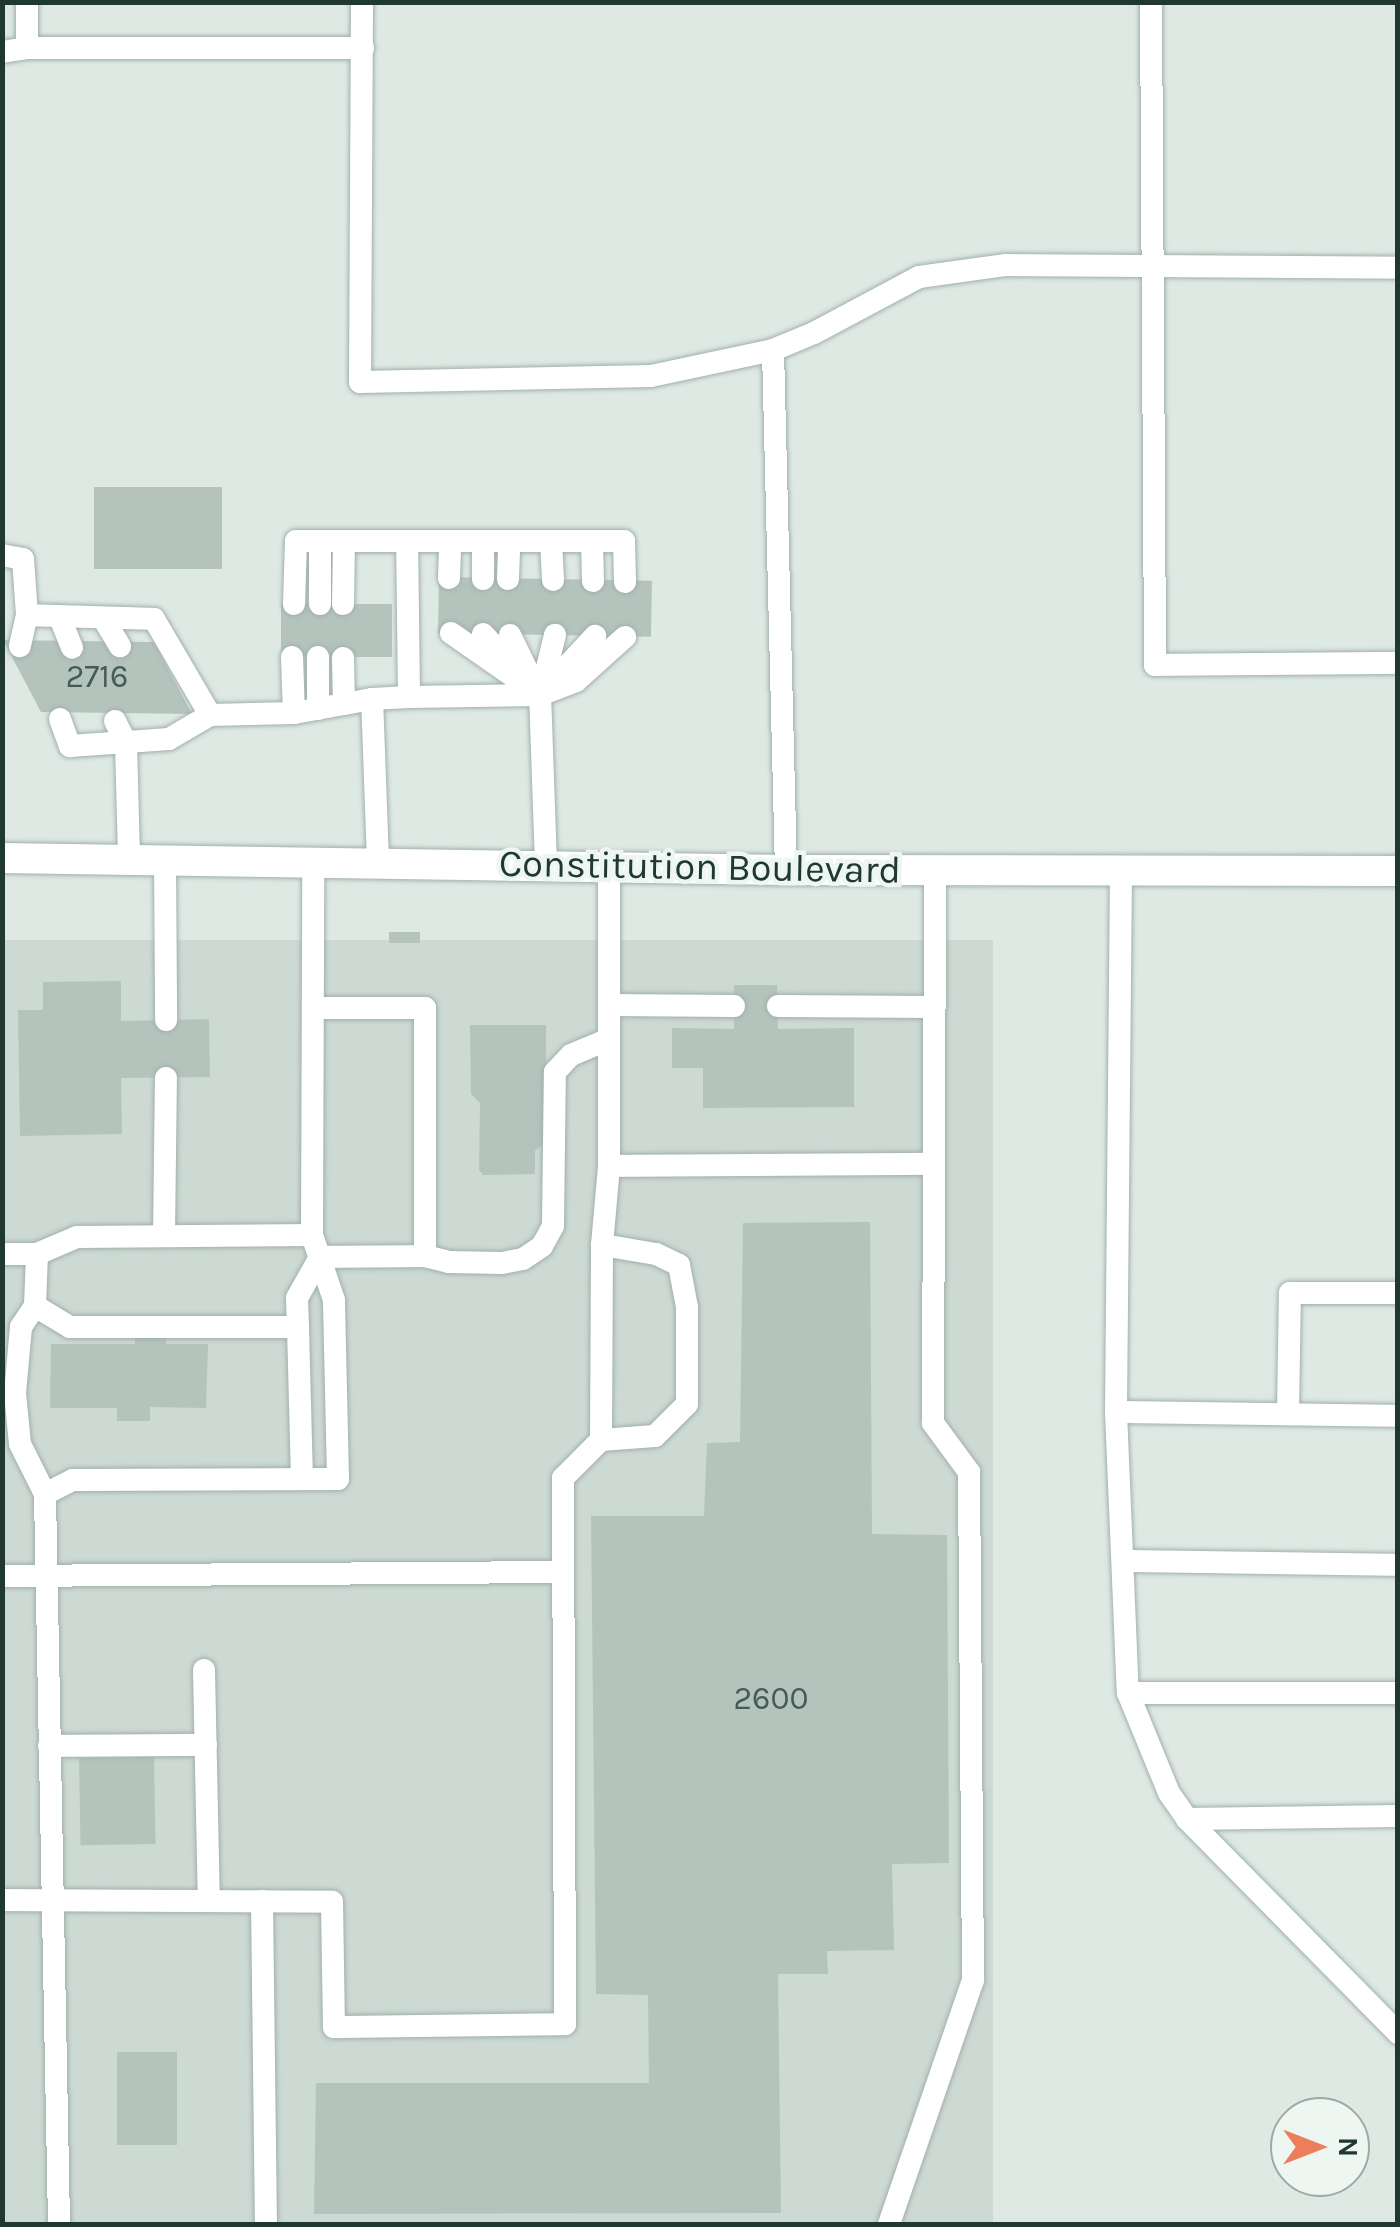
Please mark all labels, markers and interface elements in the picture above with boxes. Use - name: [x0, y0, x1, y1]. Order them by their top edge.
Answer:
- house number: 2716: [66, 658, 128, 696]
- street label: Constitution Boulevard: [499, 841, 901, 893]
- house number: 2600: [734, 1680, 808, 1718]
- north arrow: [1270, 2097, 1370, 2197]
- text: N: [1332, 2137, 1365, 2157]

